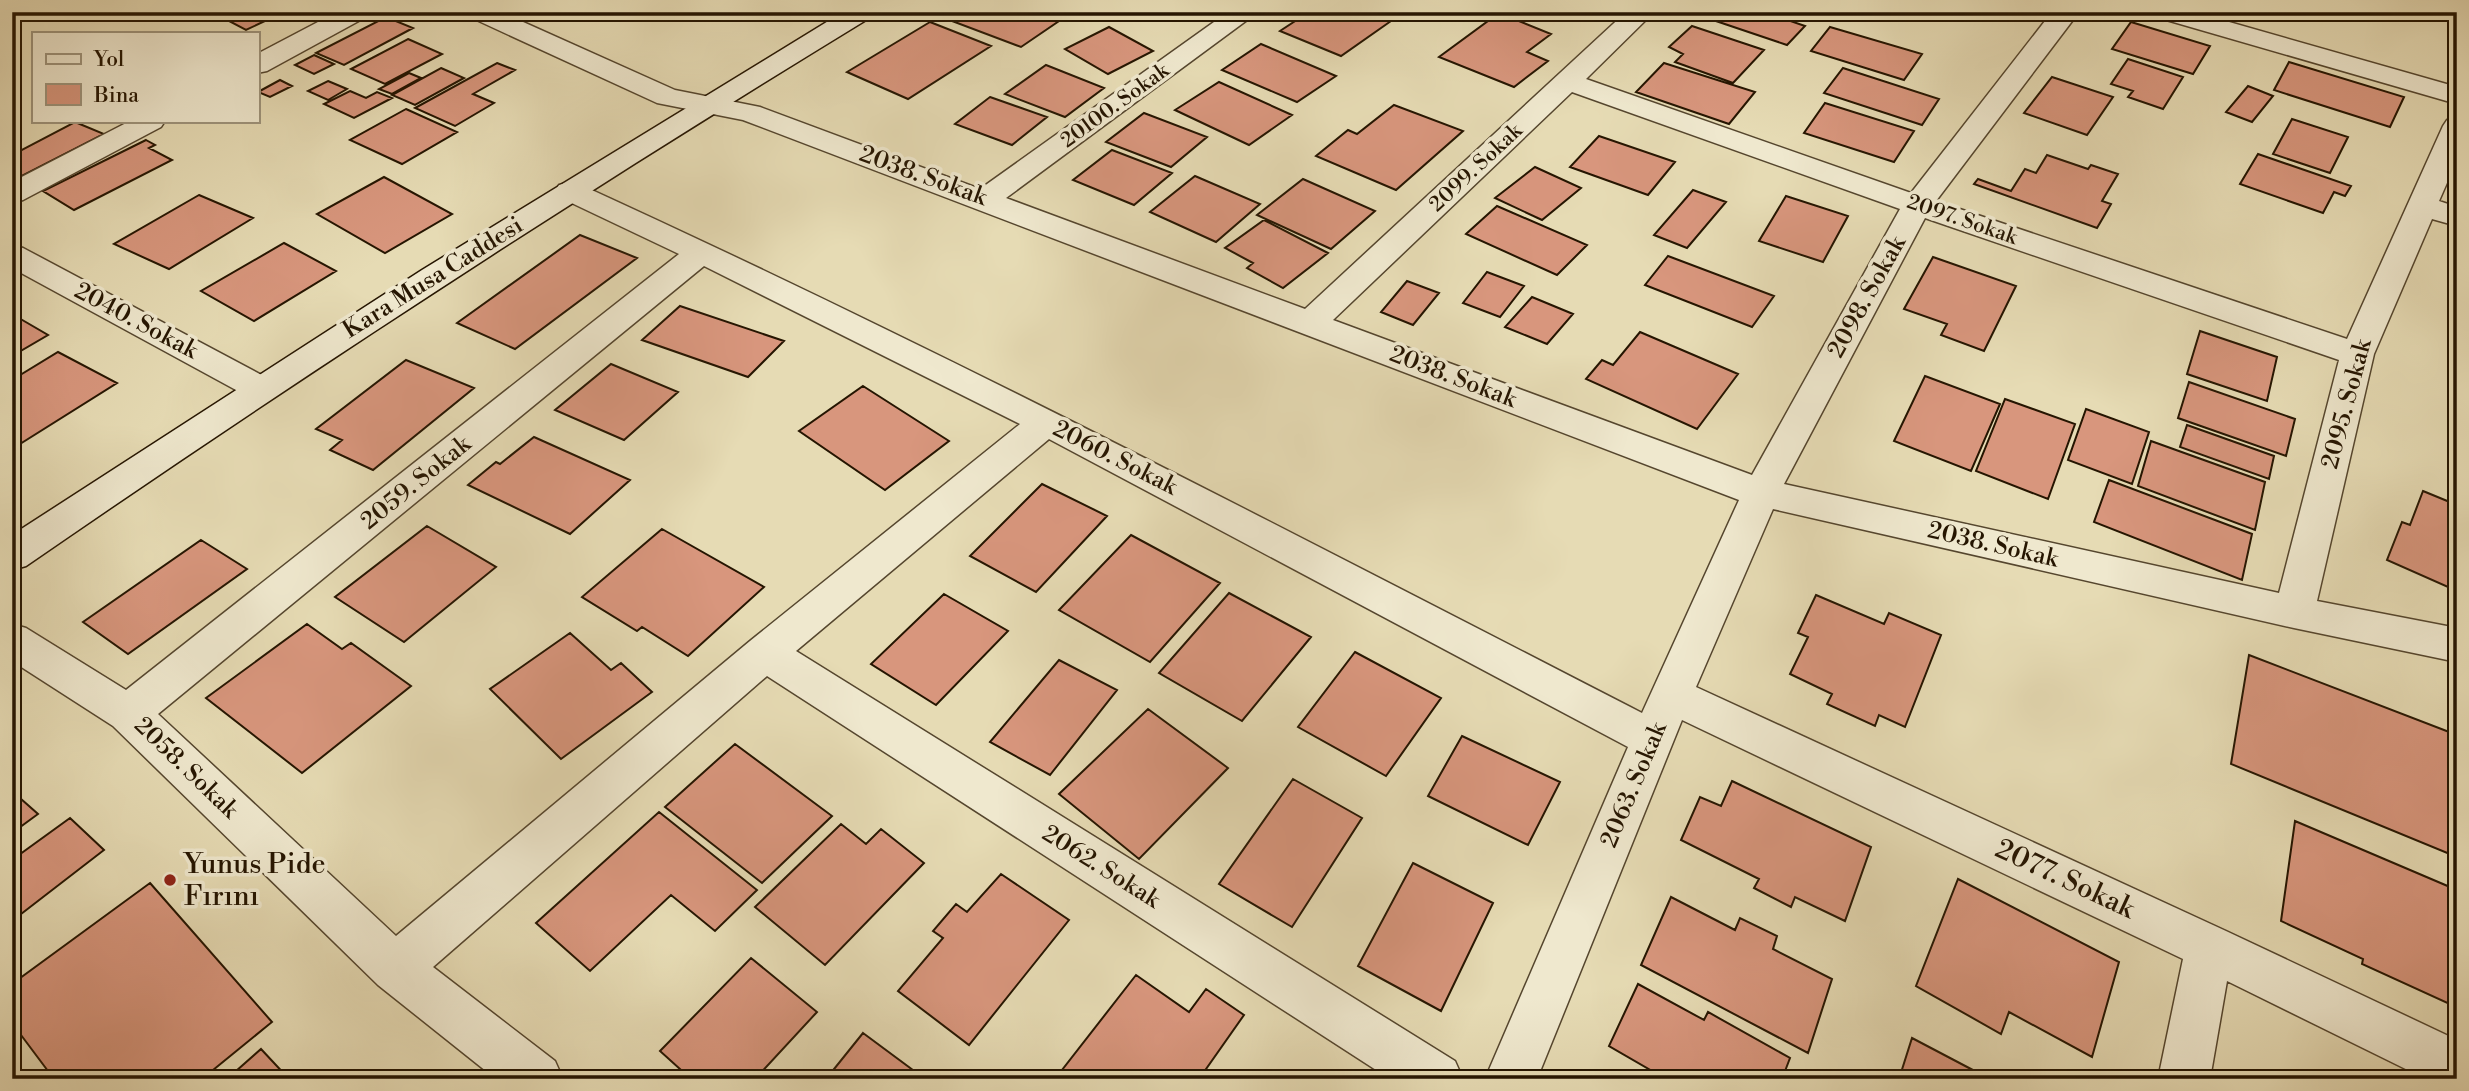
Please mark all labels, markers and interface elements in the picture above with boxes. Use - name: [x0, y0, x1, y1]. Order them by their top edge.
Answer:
- legend: [32, 32, 259, 122]
- text: Yol: [93, 47, 124, 73]
- street label: 20100. Sokak: [1056, 57, 1175, 154]
- text: Bina: [93, 83, 139, 109]
- street label: 2099. Sokak: [1424, 118, 1529, 218]
- street label: 2038. Sokak: [855, 139, 992, 213]
- street label: 2097. Sokak: [1904, 189, 2021, 251]
- street label: Kara Musa Caddesi: [337, 210, 529, 346]
- street label: 2098. Sokak: [1821, 230, 1913, 363]
- street label: 2040. Sokak: [69, 276, 204, 367]
- street label: 2095. Sokak: [2315, 334, 2379, 472]
- street label: 2038. Sokak: [1385, 339, 1522, 415]
- street label: 2060. Sokak: [1048, 414, 1184, 503]
- street label: 2059. Sokak: [355, 429, 478, 536]
- street label: 2038. Sokak: [1925, 515, 2063, 575]
- street label: 2058. Sokak: [128, 711, 245, 826]
- street label: 2063. Sokak: [1594, 717, 1674, 852]
- street label: 2062. Sokak: [1036, 819, 1167, 916]
- street label: 2077. Sokak: [1990, 831, 2142, 927]
- place label: Yunus Pide Fırını: [182, 847, 326, 914]
- marker: Yunus Pide Fırını: [162, 872, 178, 888]

